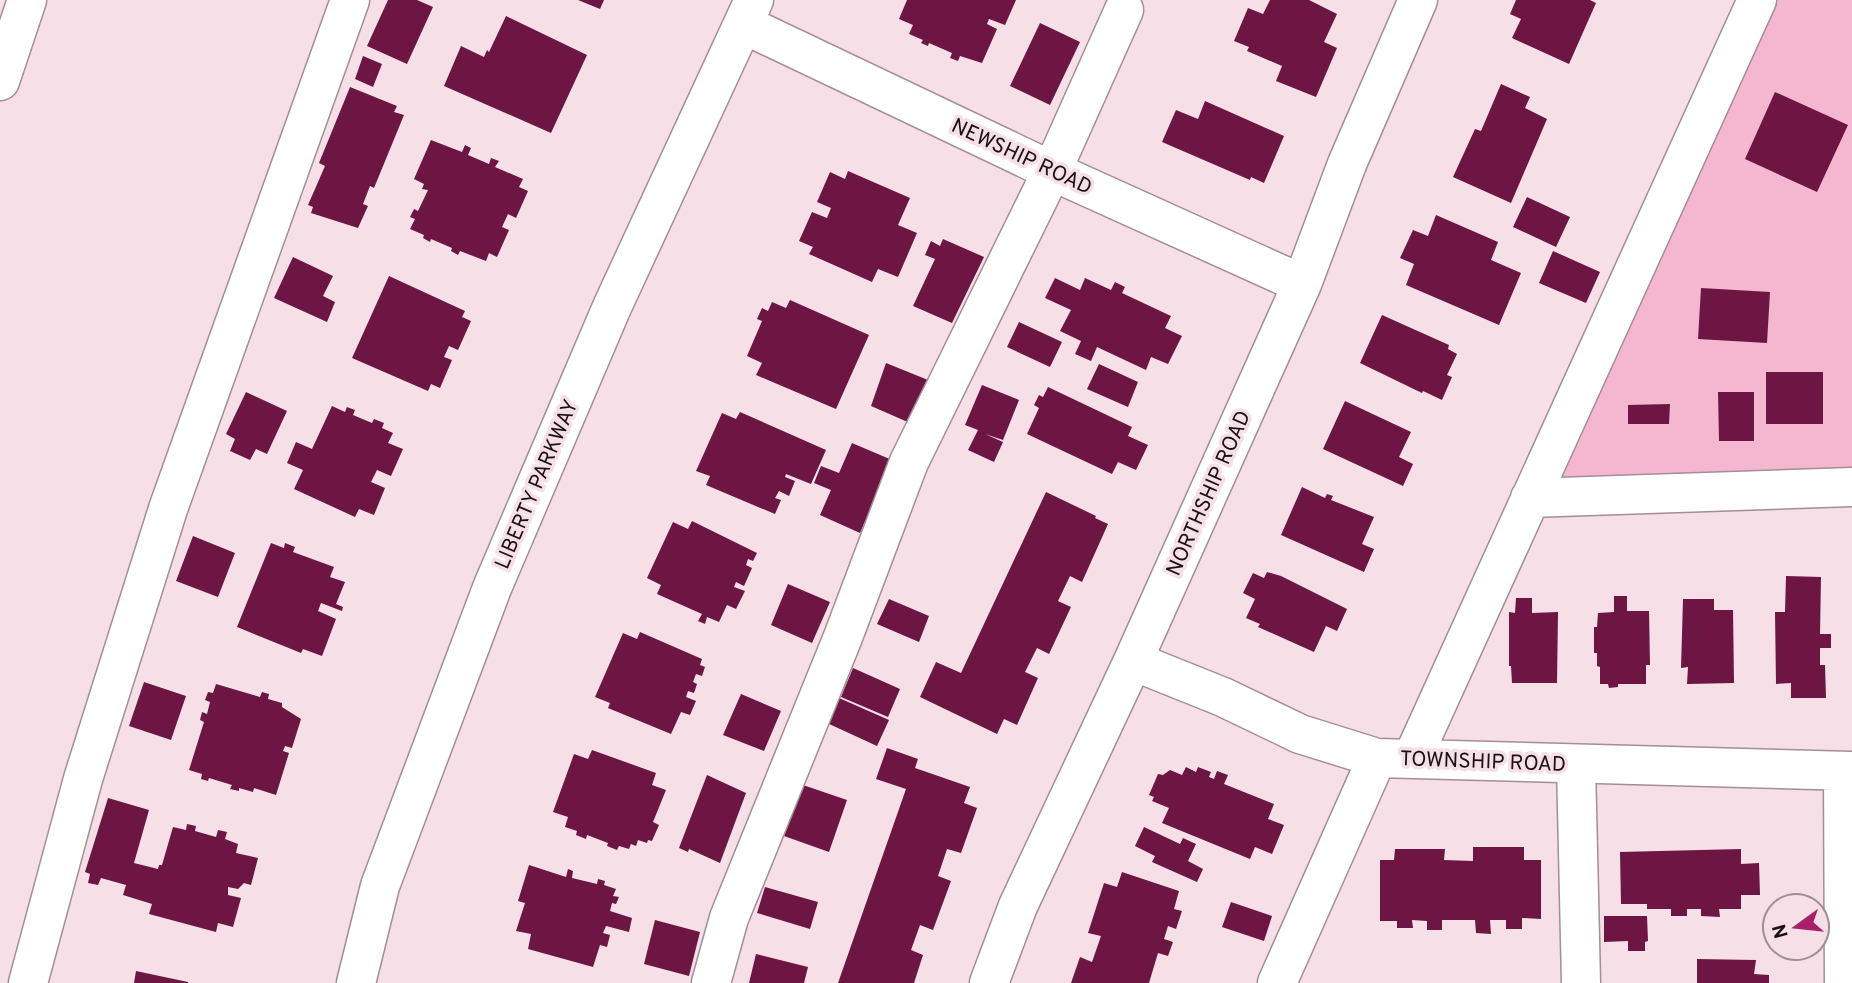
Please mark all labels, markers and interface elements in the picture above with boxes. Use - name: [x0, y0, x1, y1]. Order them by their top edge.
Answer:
- street label: NEWSHIP ROAD: [947, 113, 1096, 202]
- street label: LIBERTY PARKWAY: [489, 396, 585, 574]
- street label: NORTHSHIP ROAD: [1161, 407, 1258, 580]
- street label: TOWNSHIP ROAD: [1400, 746, 1566, 779]
- north arrow: [1761, 892, 1831, 962]
- text: N: [1768, 921, 1795, 941]

